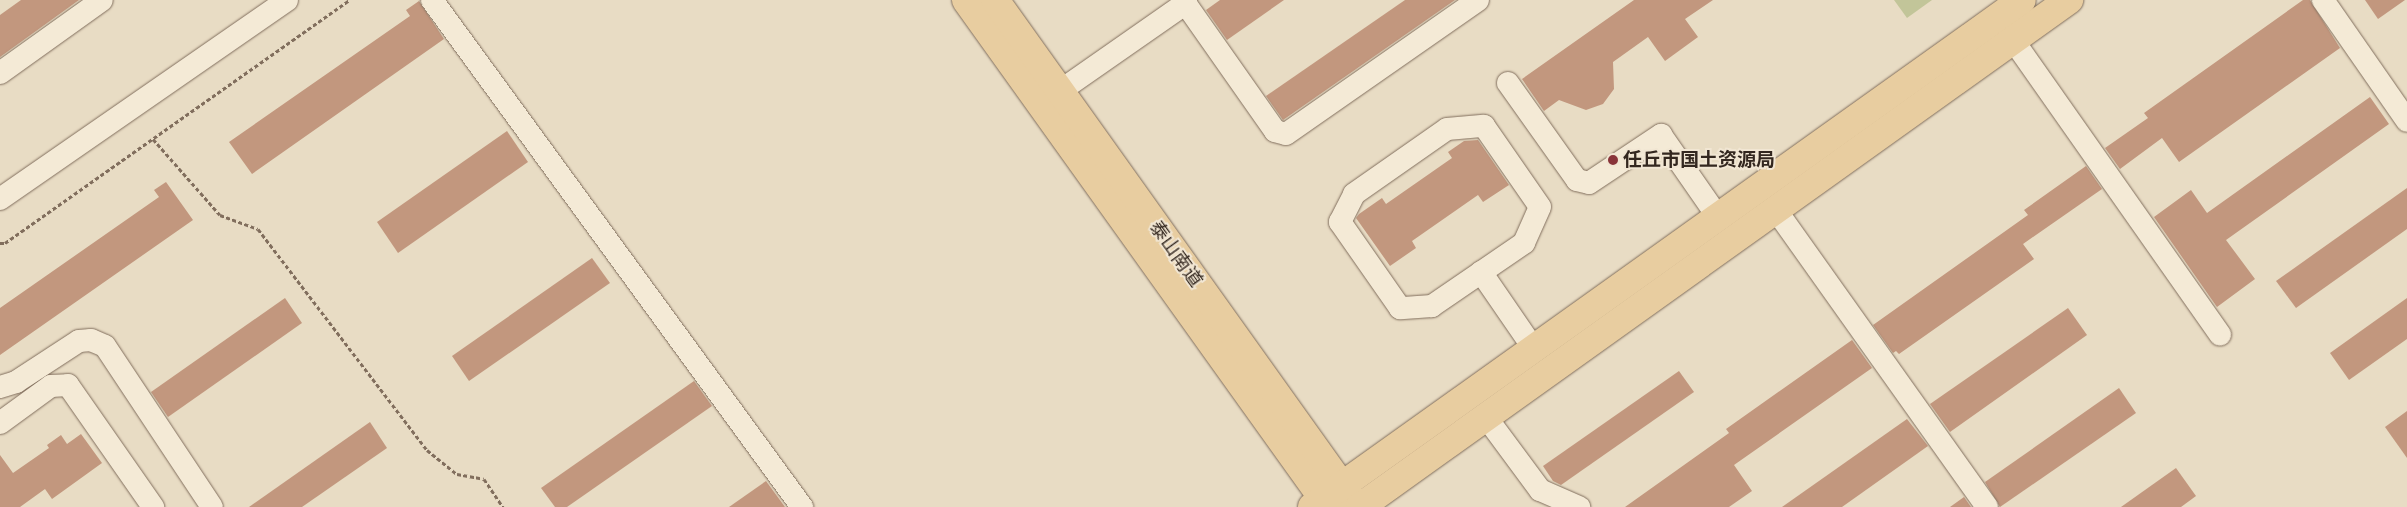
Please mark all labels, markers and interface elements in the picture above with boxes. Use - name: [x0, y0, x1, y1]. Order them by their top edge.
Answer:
- place label: 任丘市国土资源局: [1623, 149, 1775, 171]
- marker: 任丘市国土资源局: [1607, 154, 1619, 166]
- street label: 泰山南道: [1144, 217, 1208, 291]

